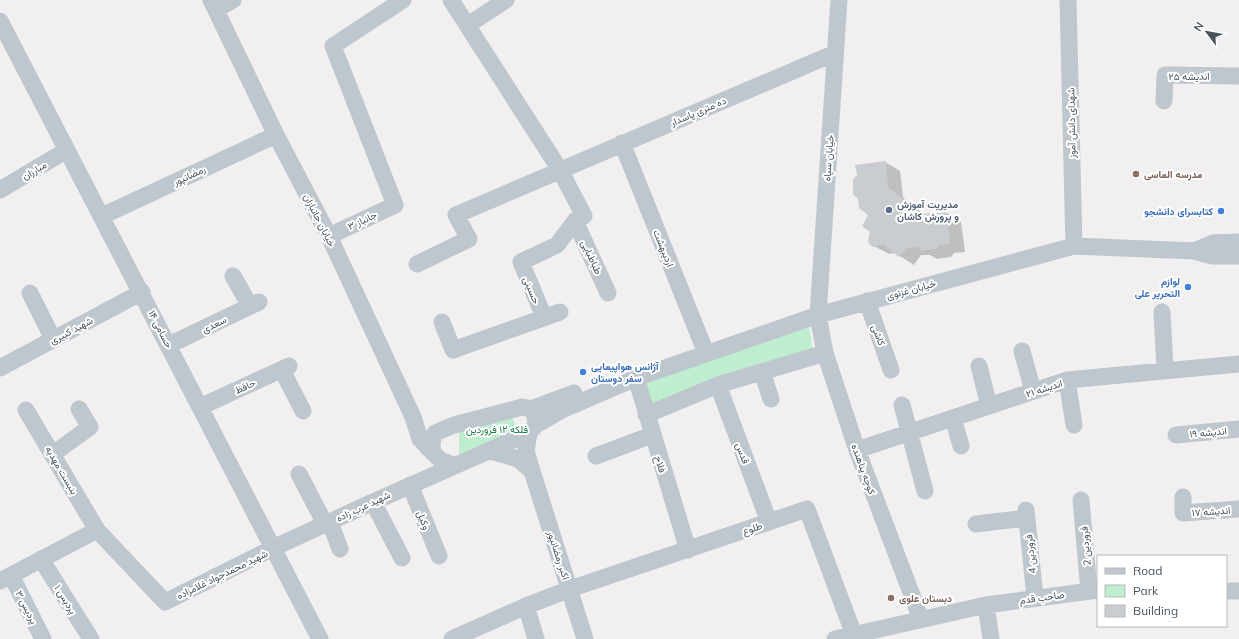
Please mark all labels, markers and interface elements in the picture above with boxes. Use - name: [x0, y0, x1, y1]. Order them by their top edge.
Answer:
- north arrow: [1187, 12, 1227, 52]
- text: N: [1190, 19, 1207, 34]
- street label: اندیشه ۲۵: [1168, 70, 1210, 83]
- street label: شهدای دانش آموز: [1064, 87, 1079, 159]
- street label: ده متری پاسدار: [667, 94, 729, 130]
- street label: خیابان سپاه: [820, 134, 838, 182]
- street label: مبارزان: [20, 158, 49, 183]
- street label: رمضانپور: [170, 162, 208, 190]
- place label: مدرسه الماسی: [1144, 168, 1203, 181]
- marker: مدرسه الماسی: [1131, 169, 1141, 179]
- street label: خیابان جانبازان: [301, 191, 339, 249]
- place label: مدیریت آموزش و پرورش کاشان: [897, 198, 959, 224]
- marker: مدیریت آموزش و پرورش کاشان: [884, 205, 894, 215]
- place label: کتابسرای دانشجو: [1144, 205, 1213, 218]
- marker: کتابسرای دانشجو: [1216, 206, 1226, 216]
- street label: جانباز ۳: [345, 208, 379, 233]
- street label: اردیبهشت: [650, 228, 677, 269]
- street label: طباطبایی: [578, 238, 605, 277]
- street label: حسینی: [520, 274, 543, 306]
- place label: لوازم التحریر علی: [1135, 275, 1180, 300]
- street label: خیابان غزنوی: [885, 277, 938, 302]
- marker: لوازم التحریر علی: [1183, 282, 1193, 292]
- street label: حسامی ۱۴: [145, 308, 176, 351]
- street label: سعدی: [200, 313, 229, 336]
- street label: شهید کبیری: [47, 314, 95, 347]
- street label: کاشی: [869, 323, 888, 348]
- place label: آژانس هواپیمایی سفر دوستان: [591, 360, 660, 385]
- marker: آژانس هواپیمایی سفر دوستان: [578, 367, 588, 377]
- street label: حافظ: [233, 376, 258, 397]
- street label: اندیشه ۲۱: [1024, 376, 1064, 401]
- park label: فلکه ۱۲ فروردین: [466, 423, 529, 436]
- street label: اندیشه ۱۹: [1189, 424, 1227, 441]
- street label: قدس: [733, 441, 752, 466]
- street label: کوچه پناهنده: [847, 442, 879, 497]
- street label: بنبست مهدیه: [42, 444, 81, 497]
- street label: فلاح: [652, 454, 669, 475]
- street label: شهید عرب زاده: [334, 488, 393, 525]
- street label: اندیشه ۱۷: [1191, 504, 1231, 519]
- street label: وکیل: [414, 509, 433, 532]
- street label: طلوع: [740, 519, 764, 538]
- street label: فروردین 2: [1077, 525, 1094, 566]
- street label: اکبر رمضانپور: [543, 528, 573, 582]
- street label: فروردین 4: [1022, 533, 1039, 574]
- street label: شهید محمدجواد غلامزاده: [174, 547, 270, 602]
- legend: [1097, 555, 1227, 627]
- text: Road: [1133, 563, 1162, 578]
- street label: پردیس ۱: [51, 582, 80, 617]
- text: Park: [1133, 583, 1159, 598]
- street label: پردیس ۳: [12, 588, 41, 627]
- street label: صاحب قدم: [1019, 588, 1065, 607]
- place label: دبستان علوی: [899, 592, 952, 605]
- marker: دبستان علوی: [886, 593, 896, 603]
- text: Building: [1133, 603, 1178, 618]

